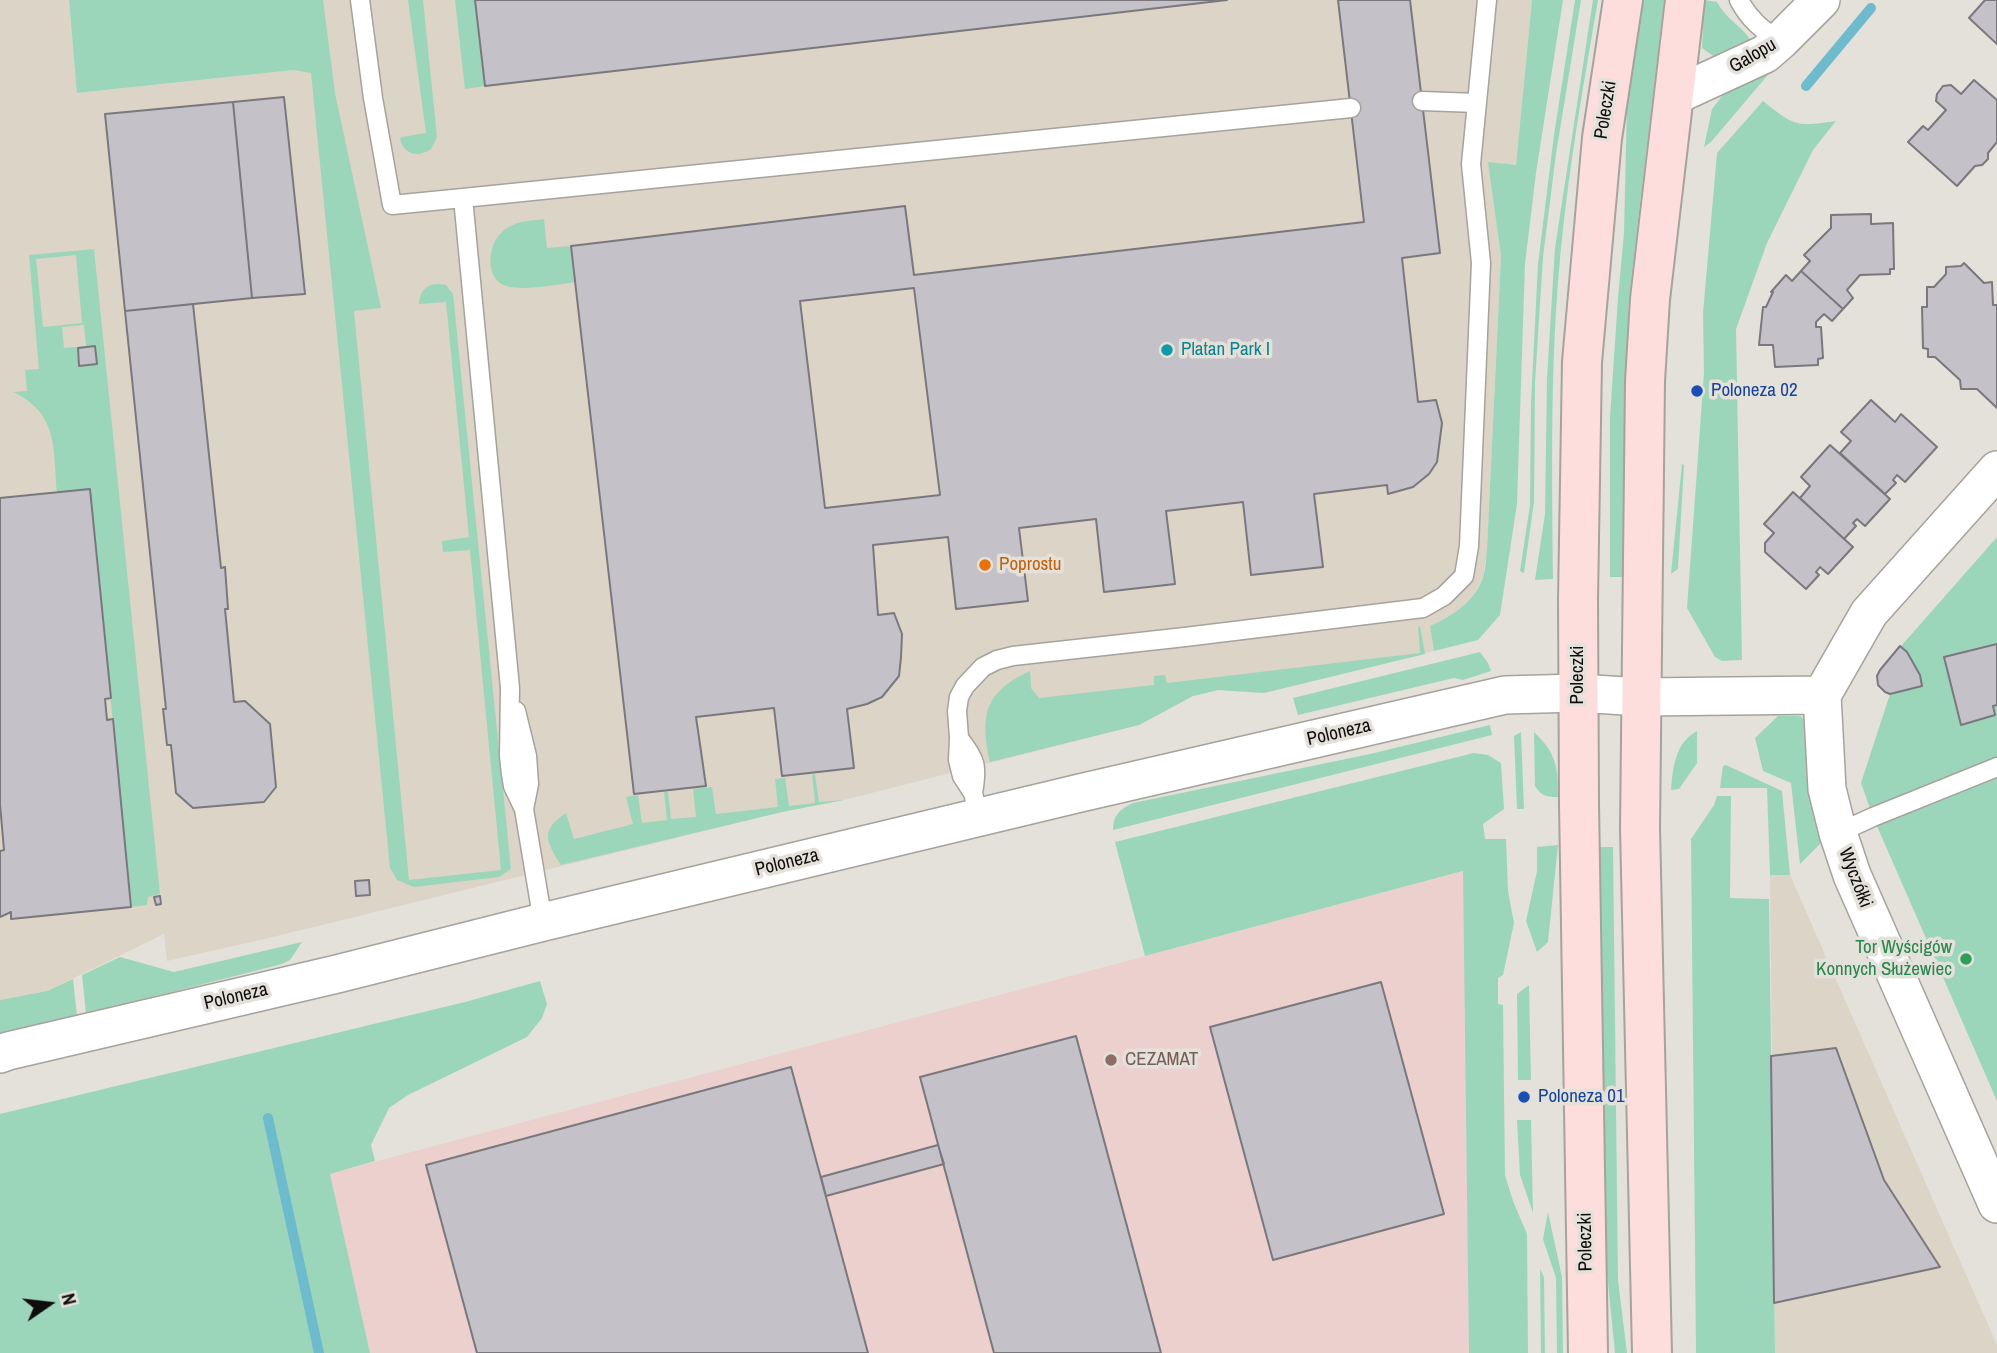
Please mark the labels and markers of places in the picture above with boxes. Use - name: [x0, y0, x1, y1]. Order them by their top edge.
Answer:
- place label: Platan Park I: [1181, 339, 1270, 361]
- marker: Platan Park I: [1159, 342, 1175, 358]
- place label: Poloneza 02: [1711, 380, 1798, 402]
- marker: Poloneza 02: [1689, 383, 1705, 399]
- place label: Poprostu: [999, 554, 1061, 576]
- marker: Poprostu: [977, 557, 993, 573]
- place label: Tor Wyścigów Konnych Służewiec: [1816, 937, 1952, 981]
- marker: Tor Wyścigów Konnych Służewiec: [1958, 951, 1974, 967]
- place label: CEZAMAT: [1125, 1049, 1198, 1071]
- marker: CEZAMAT: [1103, 1052, 1119, 1068]
- place label: Poloneza 01: [1538, 1086, 1625, 1108]
- marker: Poloneza 01: [1516, 1089, 1532, 1105]

